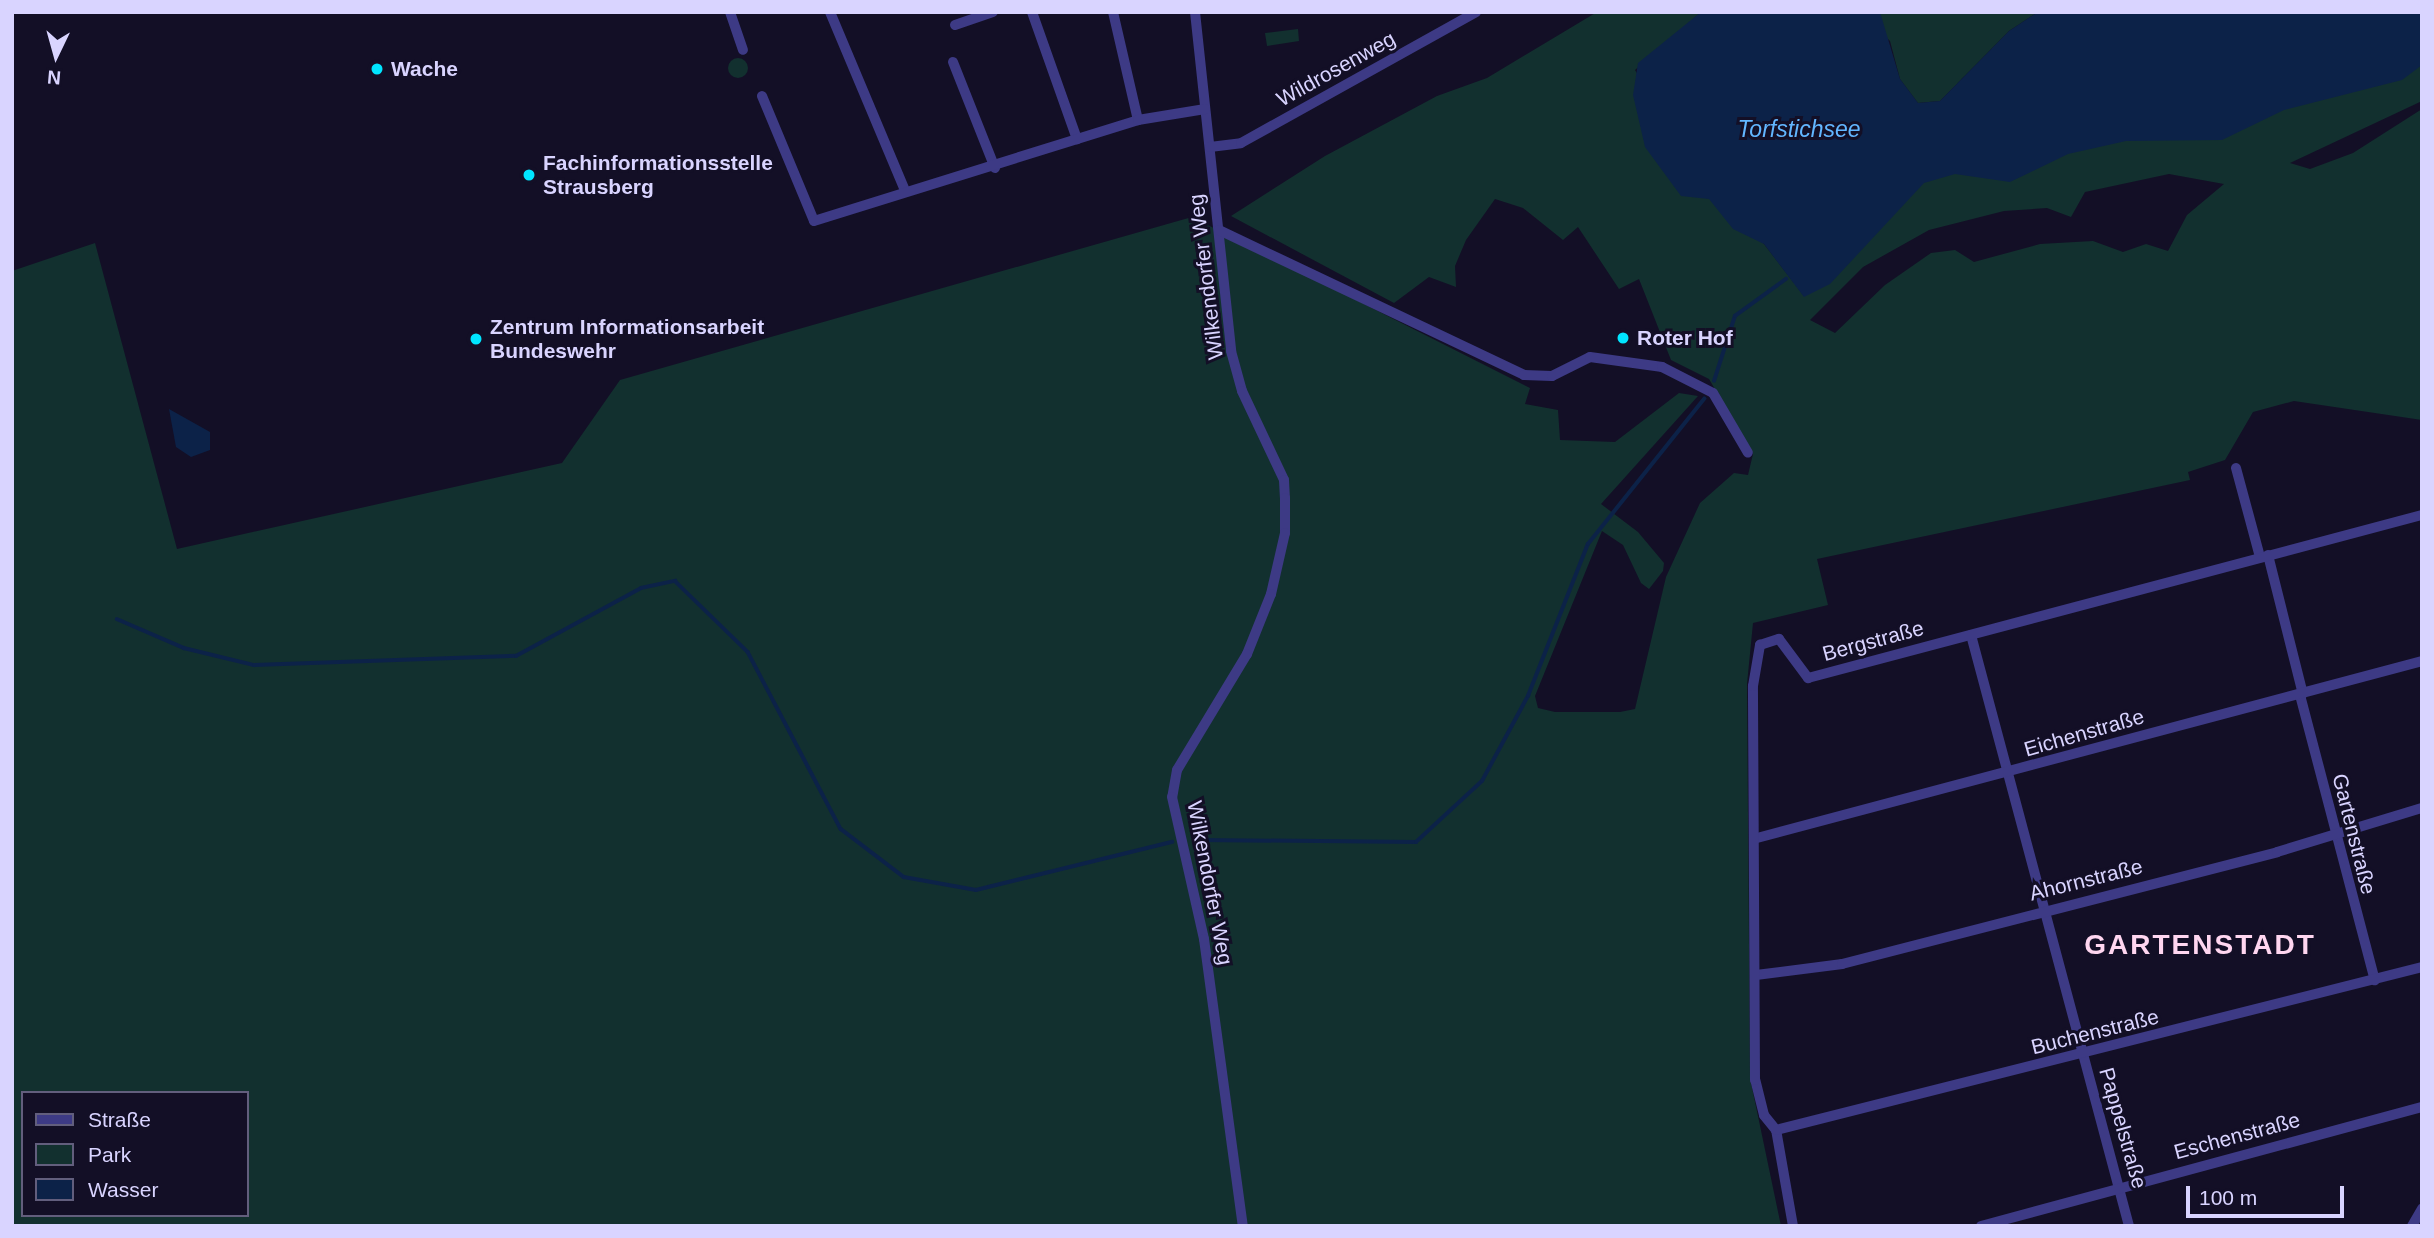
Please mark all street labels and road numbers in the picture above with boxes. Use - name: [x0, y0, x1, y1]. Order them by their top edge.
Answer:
- street label: Wildrosenweg: [1272, 26, 1400, 112]
- street label: Wilkendorfer Weg: [1183, 193, 1229, 361]
- street label: Bergstraße: [1820, 615, 1926, 667]
- street label: Eichenstraße: [2021, 704, 2147, 762]
- street label: Gartenstraße: [2327, 771, 2381, 897]
- street label: Wilkendorfer Weg: [1182, 799, 1238, 967]
- street label: Ahornstraße: [2027, 854, 2145, 906]
- street label: Buchenstraße: [2029, 1004, 2161, 1060]
- street label: Pappelstraße: [2094, 1064, 2152, 1192]
- street label: Eschenstraße: [2171, 1107, 2303, 1165]

